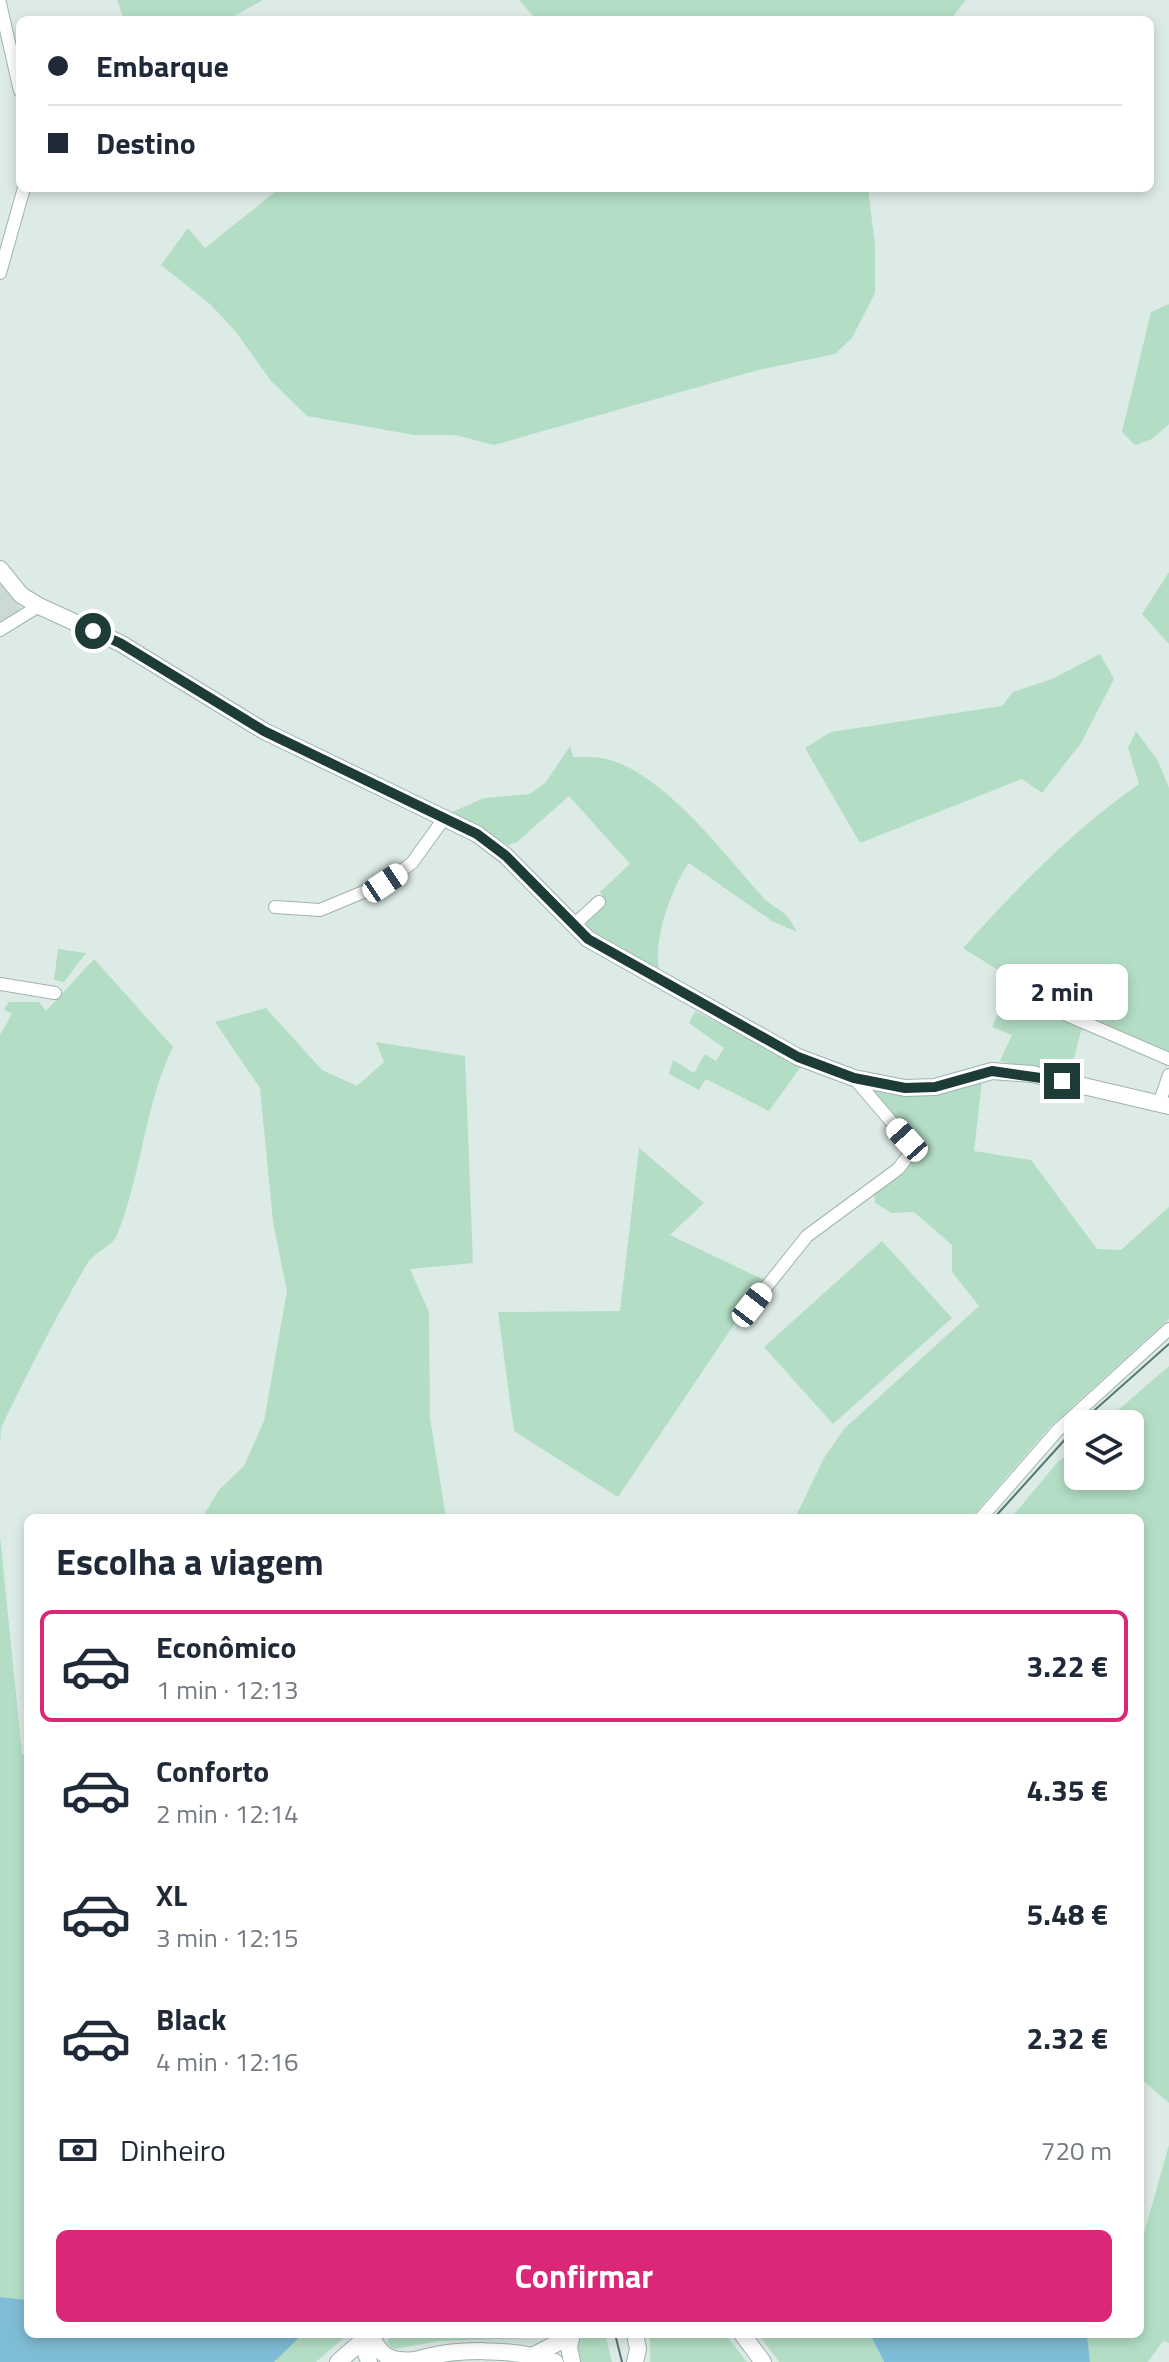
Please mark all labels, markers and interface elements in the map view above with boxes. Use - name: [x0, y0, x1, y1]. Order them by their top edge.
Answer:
- text: Embarque: [96, 43, 229, 89]
- text: Destino: [96, 120, 196, 166]
- route start: [75, 613, 111, 649]
- car: [358, 860, 412, 906]
- callout: 2 min: [996, 965, 1128, 1021]
- text: 2 min: [1030, 972, 1094, 1011]
- route end: [1044, 1063, 1080, 1099]
- car: [882, 1114, 932, 1166]
- car: [728, 1279, 776, 1331]
- map controls: [1064, 1410, 1144, 1490]
- button: layers: [1064, 1410, 1144, 1490]
- text: Escolha a viagem: [56, 1534, 324, 1589]
- text: Econômico: [156, 1624, 296, 1670]
- icon: car: [60, 1630, 132, 1702]
- text: 3.22 €: [1027, 1643, 1108, 1689]
- text: 1 min · 12:13: [156, 1670, 299, 1709]
- text: Conforto: [156, 1748, 269, 1794]
- icon: car: [60, 1754, 132, 1826]
- text: 4.35 €: [1027, 1767, 1108, 1813]
- text: 2 min · 12:14: [156, 1794, 299, 1833]
- text: XL: [156, 1872, 187, 1918]
- icon: car: [60, 1878, 132, 1950]
- text: 5.48 €: [1027, 1891, 1108, 1937]
- text: 3 min · 12:15: [156, 1918, 299, 1957]
- text: Black: [156, 1996, 227, 2042]
- icon: car: [60, 2002, 132, 2074]
- text: 2.32 €: [1027, 2015, 1108, 2061]
- text: 4 min · 12:16: [156, 2042, 299, 2081]
- text: Dinheiro: [120, 2127, 226, 2173]
- icon: cash: [56, 2128, 100, 2172]
- text: 720 m: [1041, 2131, 1112, 2170]
- button: Confirmar: [56, 2230, 1112, 2322]

